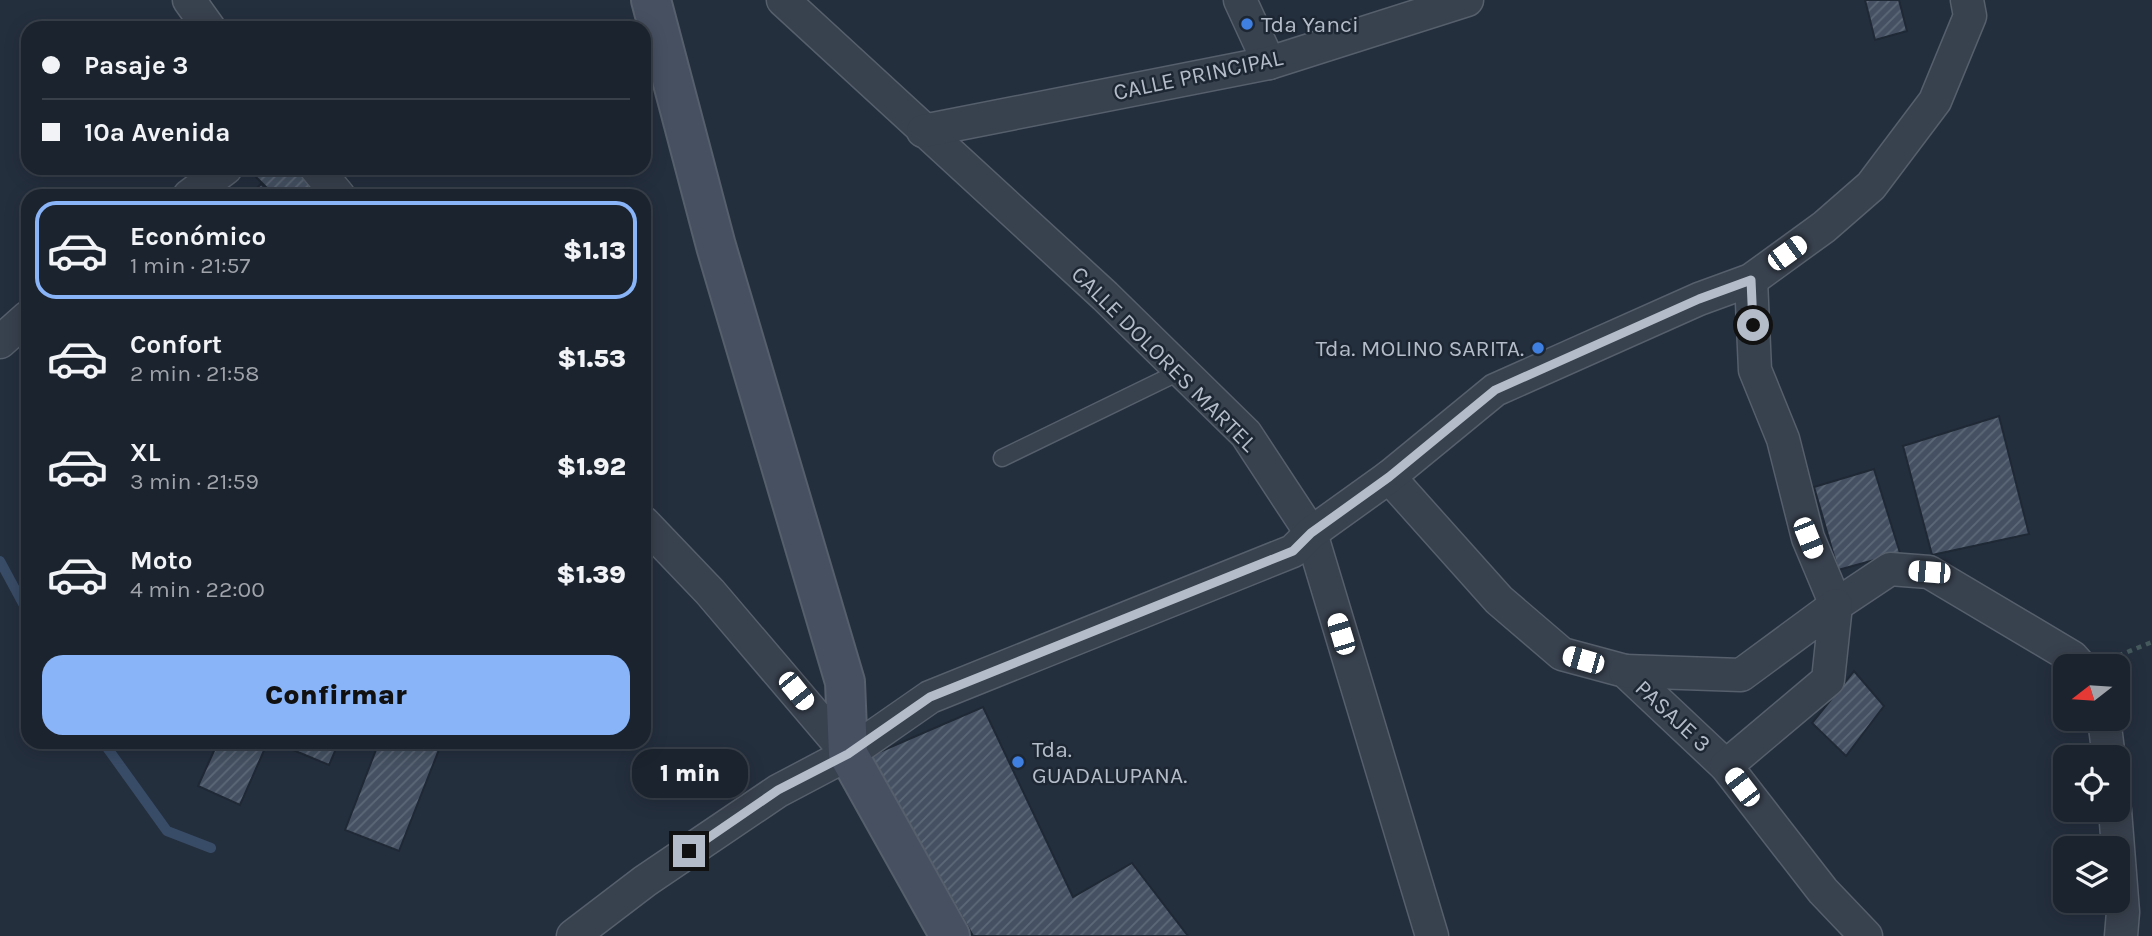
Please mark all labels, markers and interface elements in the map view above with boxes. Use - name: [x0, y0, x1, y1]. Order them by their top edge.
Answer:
- place label: Tda Yanci: [1261, 11, 1359, 38]
- marker: Tda Yanci: [1239, 16, 1255, 32]
- street label: CALLE PRINCIPAL: [1111, 44, 1285, 106]
- text: Pasaje 3: [84, 50, 188, 81]
- text: 10a Avenida: [84, 117, 230, 148]
- icon: car: [46, 219, 109, 282]
- text: Económico: [130, 221, 266, 252]
- car: [1764, 232, 1811, 274]
- text: $1.13: [563, 235, 626, 266]
- text: 1 min · 21:57: [130, 252, 250, 279]
- street label: CALLE DOLORES MARTEL: [1066, 261, 1263, 458]
- route start: [1737, 309, 1769, 341]
- icon: car: [46, 327, 109, 390]
- text: Confort: [130, 329, 222, 360]
- place label: Tda. MOLINO SARITA.: [1315, 335, 1524, 362]
- marker: Tda. MOLINO SARITA.: [1530, 340, 1546, 356]
- text: $1.53: [557, 343, 626, 374]
- text: 2 min · 21:58: [130, 360, 259, 387]
- icon: car: [46, 435, 109, 498]
- text: XL: [130, 437, 161, 468]
- text: $1.92: [557, 451, 626, 482]
- text: 3 min · 21:59: [130, 468, 259, 495]
- car: [1791, 515, 1826, 561]
- icon: car: [46, 543, 109, 606]
- text: Moto: [130, 545, 192, 576]
- text: $1.39: [556, 559, 626, 590]
- car: [1908, 560, 1951, 584]
- text: 4 min · 22:00: [130, 576, 265, 603]
- car: [1325, 611, 1358, 657]
- car: [1560, 644, 1607, 676]
- north arrow: [2053, 654, 2130, 732]
- map controls: [2053, 654, 2130, 913]
- button: Confirmar: [42, 655, 630, 735]
- car: [775, 668, 818, 714]
- street label: PASAJE 3: [1630, 674, 1716, 758]
- place label: Tda. GUADALUPANA.: [1032, 736, 1187, 789]
- button: locate: [2053, 745, 2130, 822]
- callout: 1 min: [631, 750, 747, 798]
- marker: Tda. GUADALUPANA.: [1010, 754, 1026, 770]
- text: 1 min: [660, 760, 720, 787]
- car: [1721, 764, 1764, 810]
- route end: [673, 835, 705, 867]
- button: layers: [2053, 836, 2130, 913]

